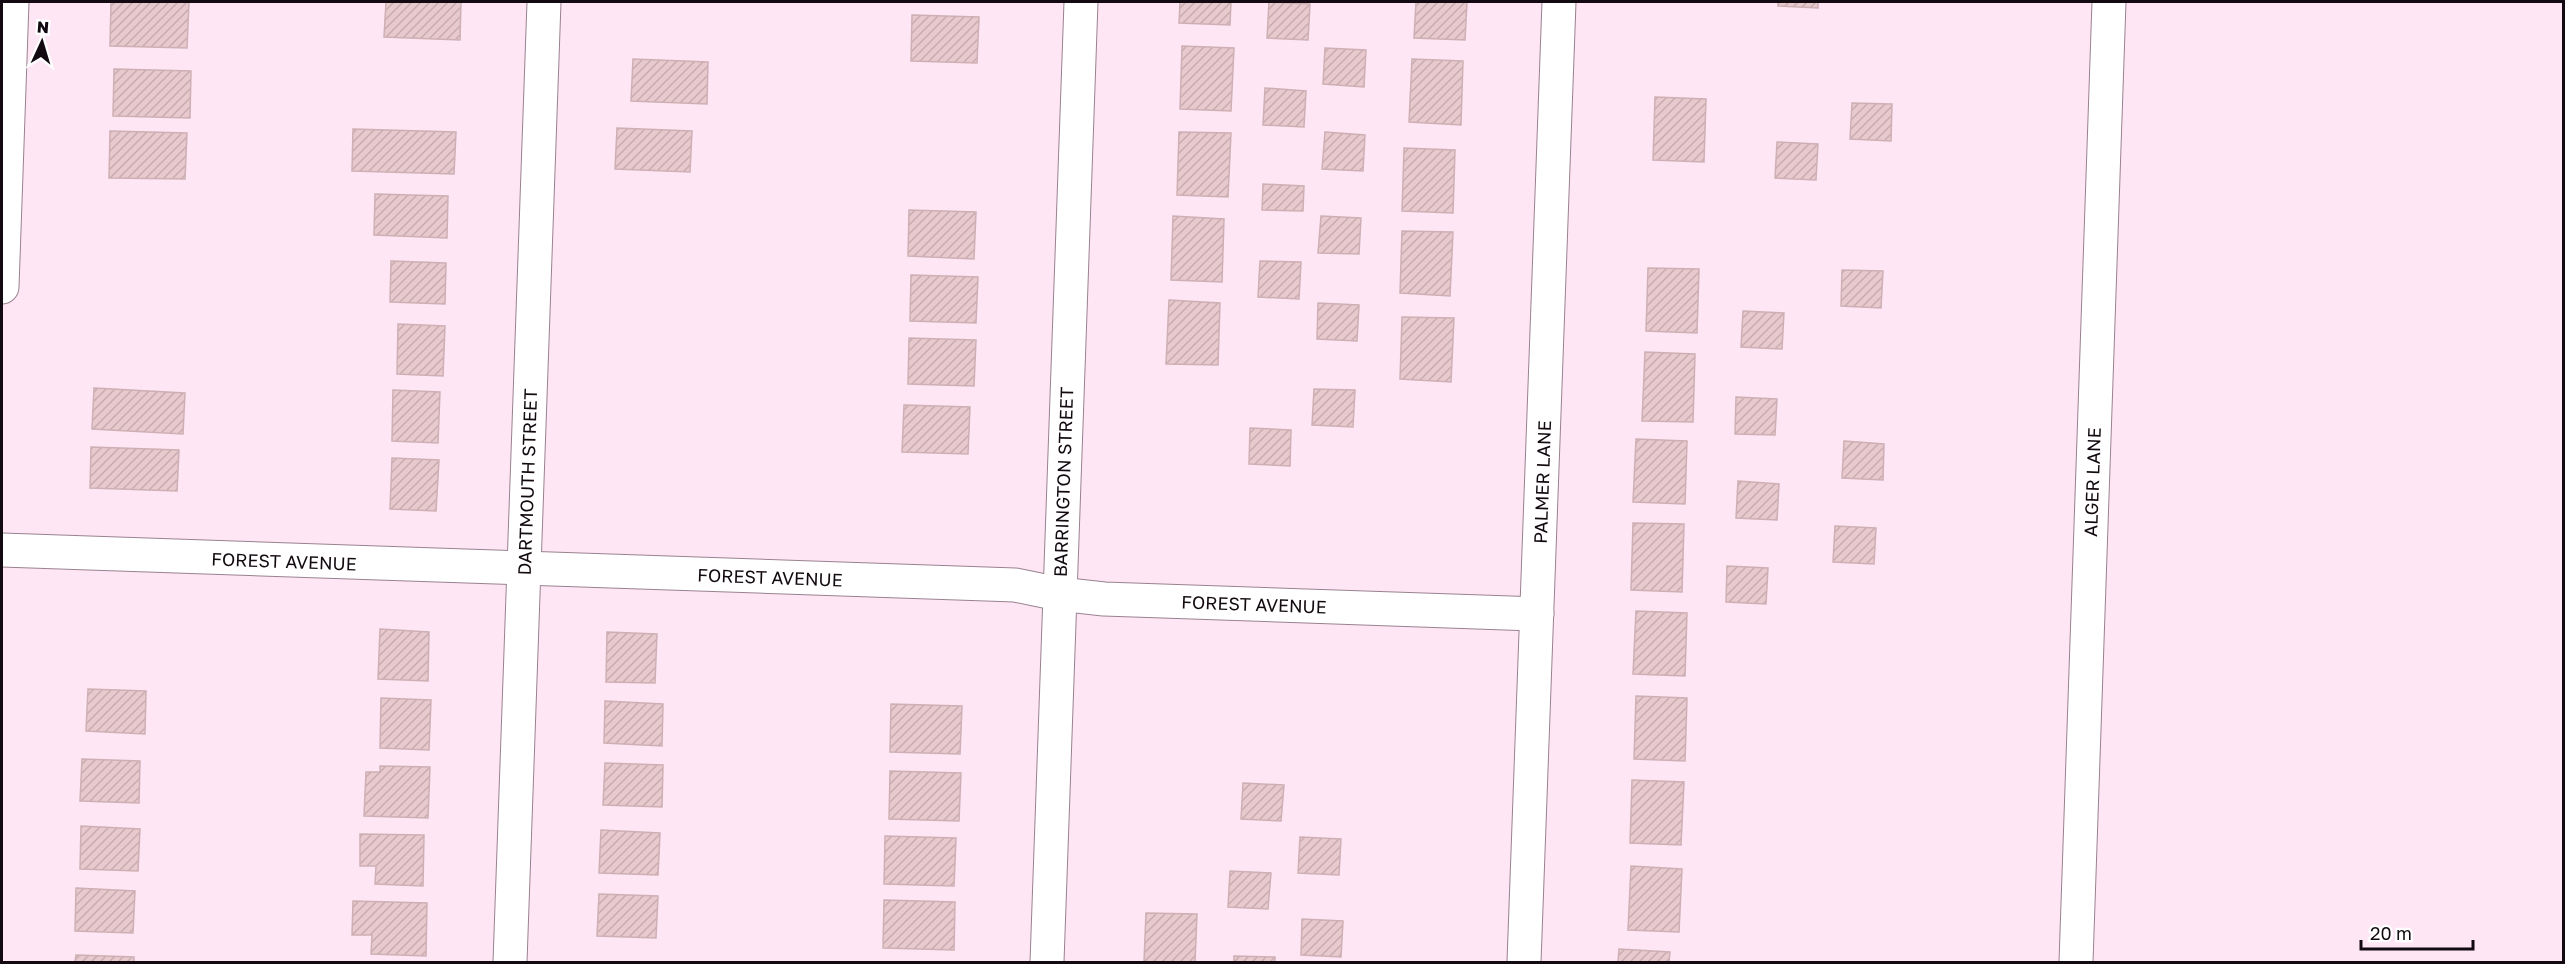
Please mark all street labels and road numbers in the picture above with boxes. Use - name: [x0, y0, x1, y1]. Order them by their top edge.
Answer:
- street label: BARRINGTON STREET: [1049, 387, 1077, 577]
- street label: DARTMOUTH STREET: [513, 388, 541, 576]
- street label: PALMER LANE: [1529, 420, 1555, 544]
- street label: ALGER LANE: [2079, 427, 2105, 537]
- street label: FOREST AVENUE: [211, 547, 357, 575]
- street label: FOREST AVENUE: [697, 563, 843, 591]
- street label: FOREST AVENUE: [1181, 590, 1327, 618]

